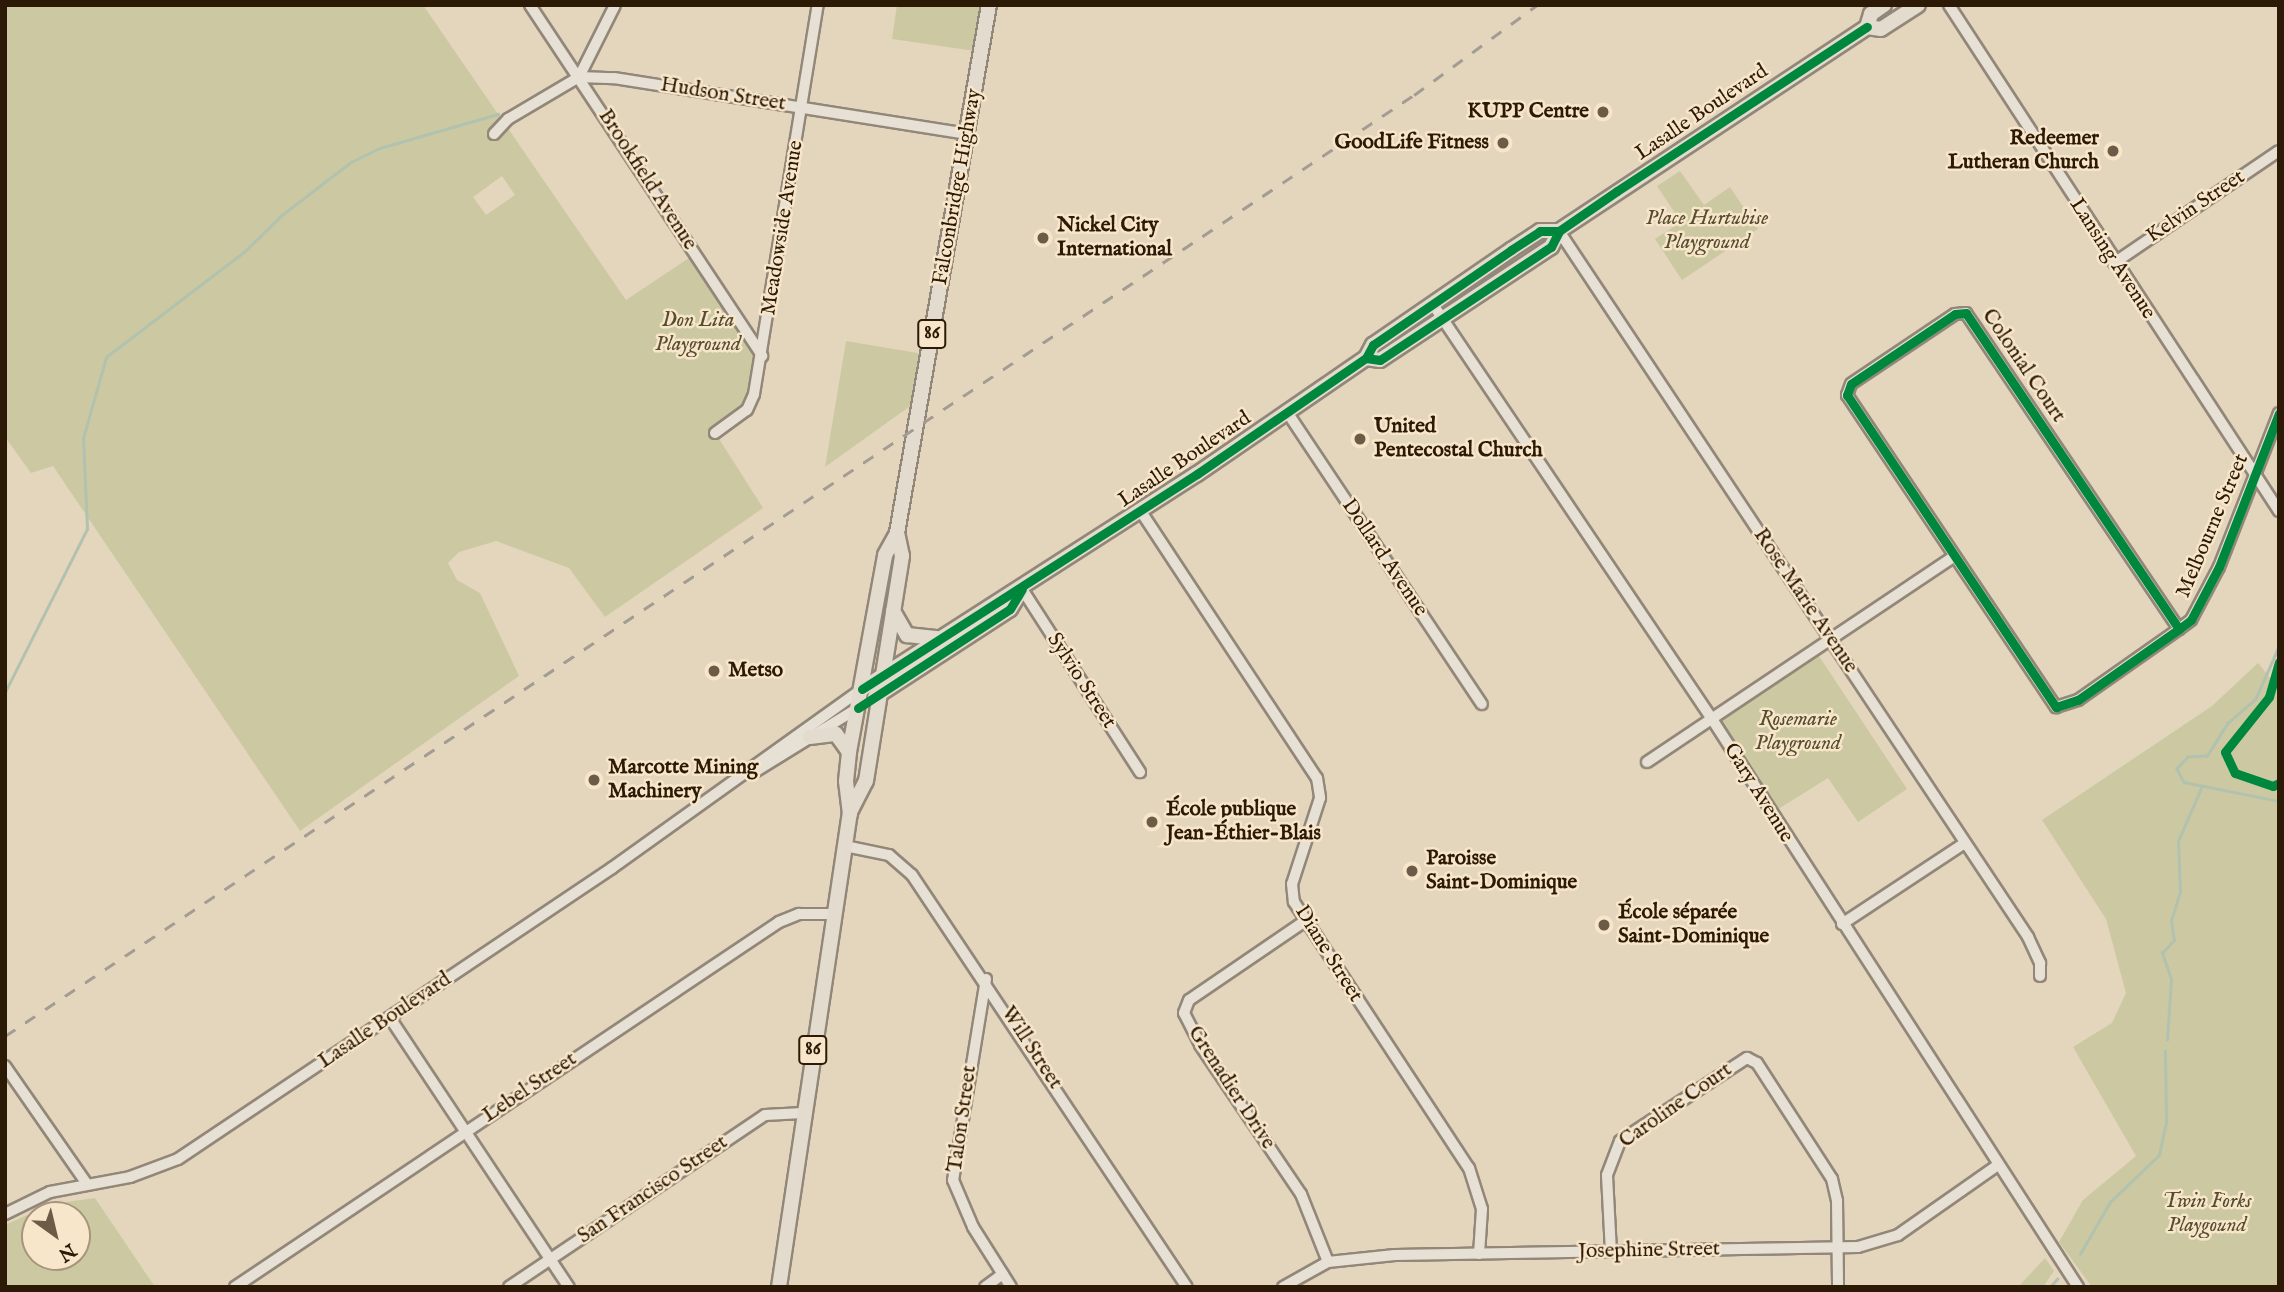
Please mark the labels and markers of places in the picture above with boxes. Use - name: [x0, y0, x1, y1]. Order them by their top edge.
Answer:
- place label: KUPP Centre: [1467, 99, 1589, 125]
- marker: KUPP Centre: [1595, 104, 1611, 120]
- place label: Redeemer Lutheran Church: [1948, 126, 2099, 176]
- place label: GoodLife Fitness: [1334, 130, 1489, 156]
- marker: GoodLife Fitness: [1495, 135, 1511, 151]
- marker: Redeemer Lutheran Church: [2105, 143, 2121, 159]
- place label: Nickel City International: [1057, 213, 1172, 263]
- marker: Nickel City International: [1035, 230, 1051, 246]
- place label: United Pentecostal Church: [1374, 414, 1543, 464]
- marker: United Pentecostal Church: [1352, 431, 1368, 447]
- place label: Metso: [728, 658, 783, 684]
- marker: Metso: [706, 663, 722, 679]
- place label: Marcotte Mining Machinery: [608, 755, 758, 805]
- marker: Marcotte Mining Machinery: [586, 772, 602, 788]
- place label: École publique Jean-Éthier-Blais: [1166, 797, 1321, 847]
- marker: École publique Jean-Éthier-Blais: [1144, 814, 1160, 830]
- place label: Paroisse Saint-Dominique: [1426, 846, 1577, 896]
- marker: Paroisse Saint-Dominique: [1404, 863, 1420, 879]
- place label: École séparée Saint-Dominique: [1618, 900, 1769, 950]
- marker: École séparée Saint-Dominique: [1596, 917, 1612, 933]

